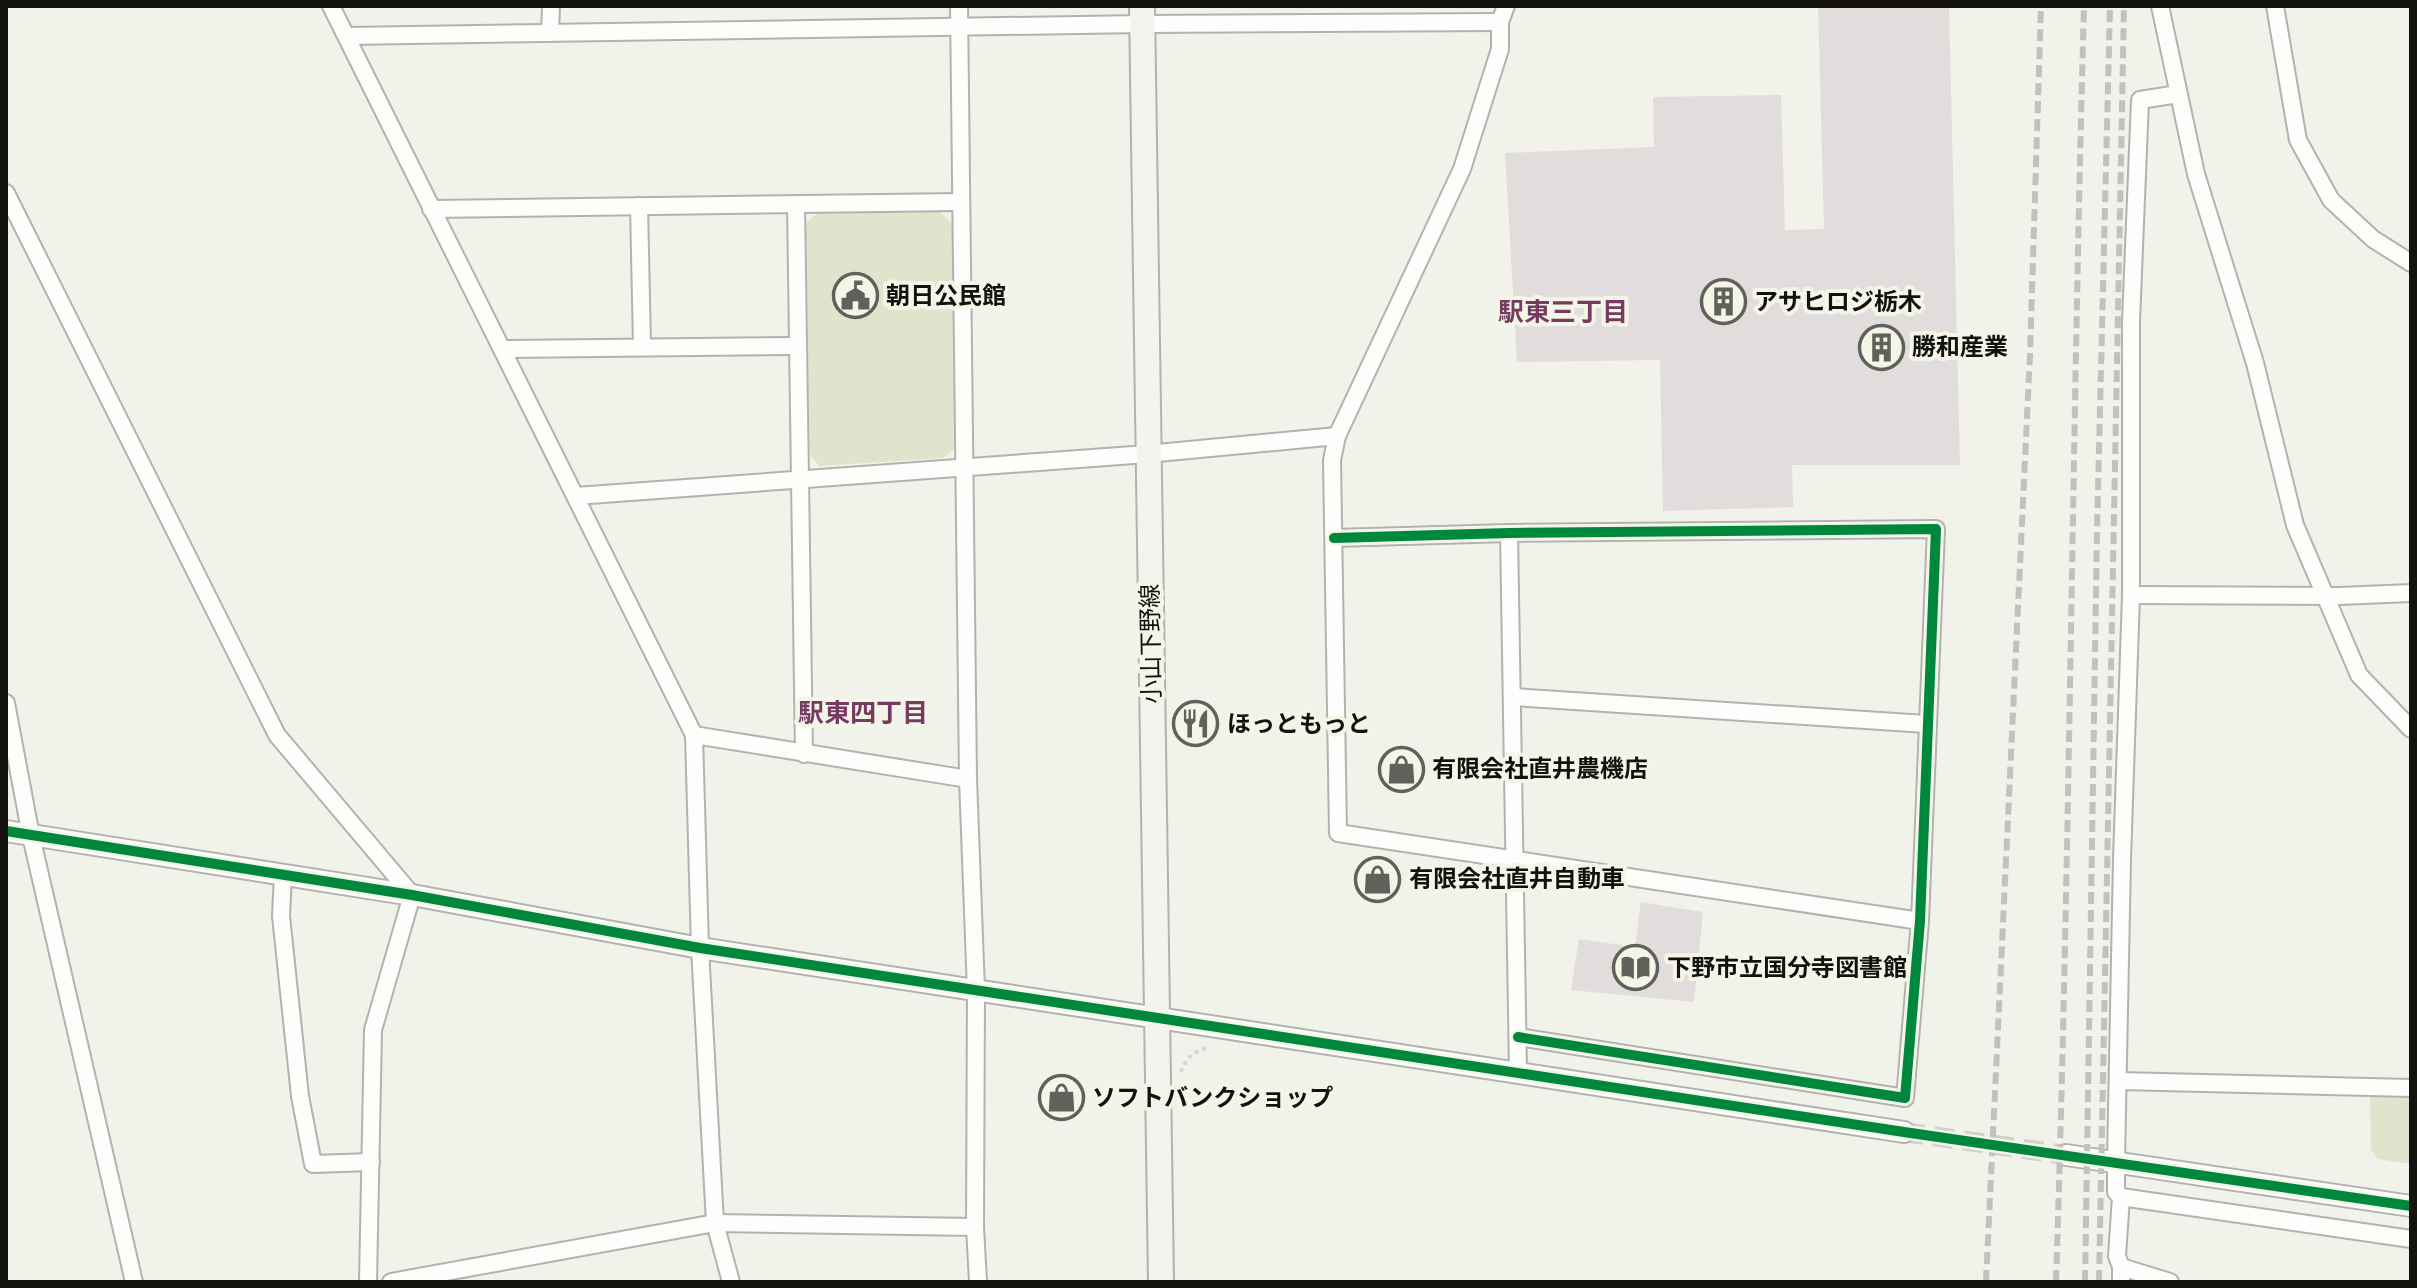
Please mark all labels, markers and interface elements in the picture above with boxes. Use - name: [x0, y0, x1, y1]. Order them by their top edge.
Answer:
- public building icon: 朝日公民館: [831, 272, 879, 320]
- place label: 朝日公民館: [886, 278, 1006, 310]
- building icon: アサヒロジ栃木: [1699, 278, 1747, 326]
- place label: アサヒロジ栃木: [1754, 284, 1922, 316]
- district label: 駅東三丁目: [1498, 293, 1628, 328]
- building icon: 勝和産業: [1857, 323, 1905, 371]
- place label: 勝和産業: [1912, 329, 2008, 361]
- street label: 小山下野線: [1132, 584, 1166, 704]
- district label: 駅東四丁目: [798, 694, 928, 729]
- restaurant icon: ほっともっと: [1172, 700, 1220, 748]
- place label: ほっともっと: [1227, 706, 1371, 738]
- shop icon: 有限会社直井農機店: [1377, 745, 1425, 793]
- place label: 有限会社直井農機店: [1432, 751, 1648, 783]
- shop icon: 有限会社直井自動車: [1354, 855, 1402, 903]
- place label: 有限会社直井自動車: [1409, 861, 1625, 893]
- library icon: 下野市立国分寺図書館: [1612, 944, 1660, 992]
- place label: 下野市立国分寺図書館: [1667, 950, 1907, 982]
- shop icon: ソフトバンクショップ: [1037, 1074, 1085, 1122]
- place label: ソフトバンクショップ: [1092, 1080, 1333, 1112]

